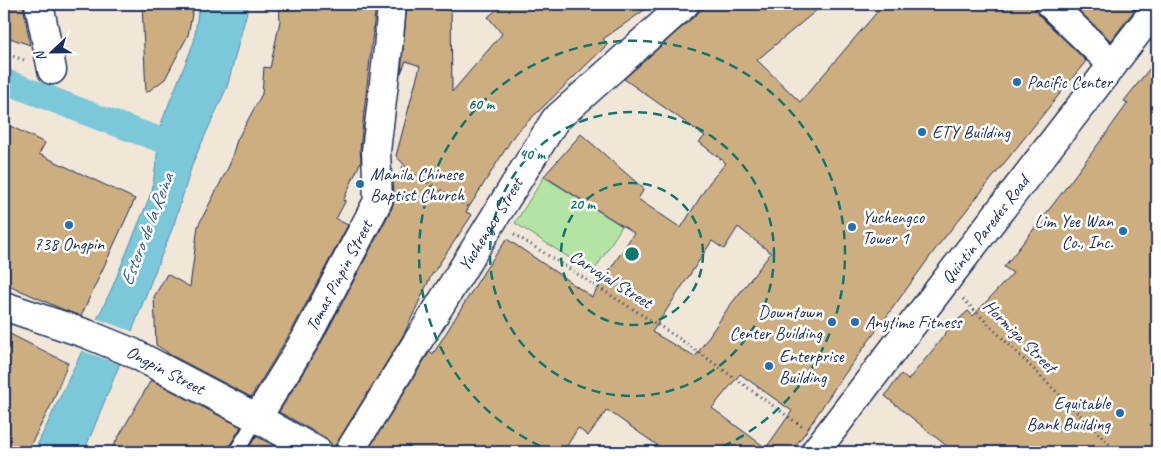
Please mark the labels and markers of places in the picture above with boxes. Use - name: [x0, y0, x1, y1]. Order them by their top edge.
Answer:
- place label: Pacific Center: [1027, 71, 1113, 93]
- marker: Pacific Center: [1011, 76, 1023, 88]
- place label: ETY Building: [932, 121, 1012, 143]
- marker: ETY Building: [916, 126, 928, 138]
- place label: Manila Chinese Baptist Church: [370, 163, 465, 206]
- marker: Manila Chinese Baptist Church: [354, 178, 366, 190]
- place label: Yuchengco Tower 1: [862, 206, 926, 249]
- place label: Lim Yee Wan Co., Inc.: [1034, 210, 1114, 253]
- marker: 738 Ongpin: [63, 219, 75, 231]
- marker: Yuchengco Tower 1: [846, 221, 858, 233]
- marker: Lim Yee Wan Co., Inc.: [1117, 225, 1129, 237]
- place label: 738 Ongpin: [34, 233, 105, 255]
- centre of rings: [623, 245, 641, 263]
- place label: Downtown Center Building: [730, 301, 824, 344]
- place label: Anytime Fitness: [865, 311, 963, 333]
- marker: Downtown Center Building: [826, 316, 838, 328]
- marker: Anytime Fitness: [849, 316, 861, 328]
- place label: Enterprise Building: [779, 345, 845, 388]
- marker: Enterprise Building: [763, 360, 775, 372]
- place label: Equitable Bank Building: [1027, 392, 1112, 435]
- marker: Equitable Bank Building: [1114, 407, 1126, 419]

